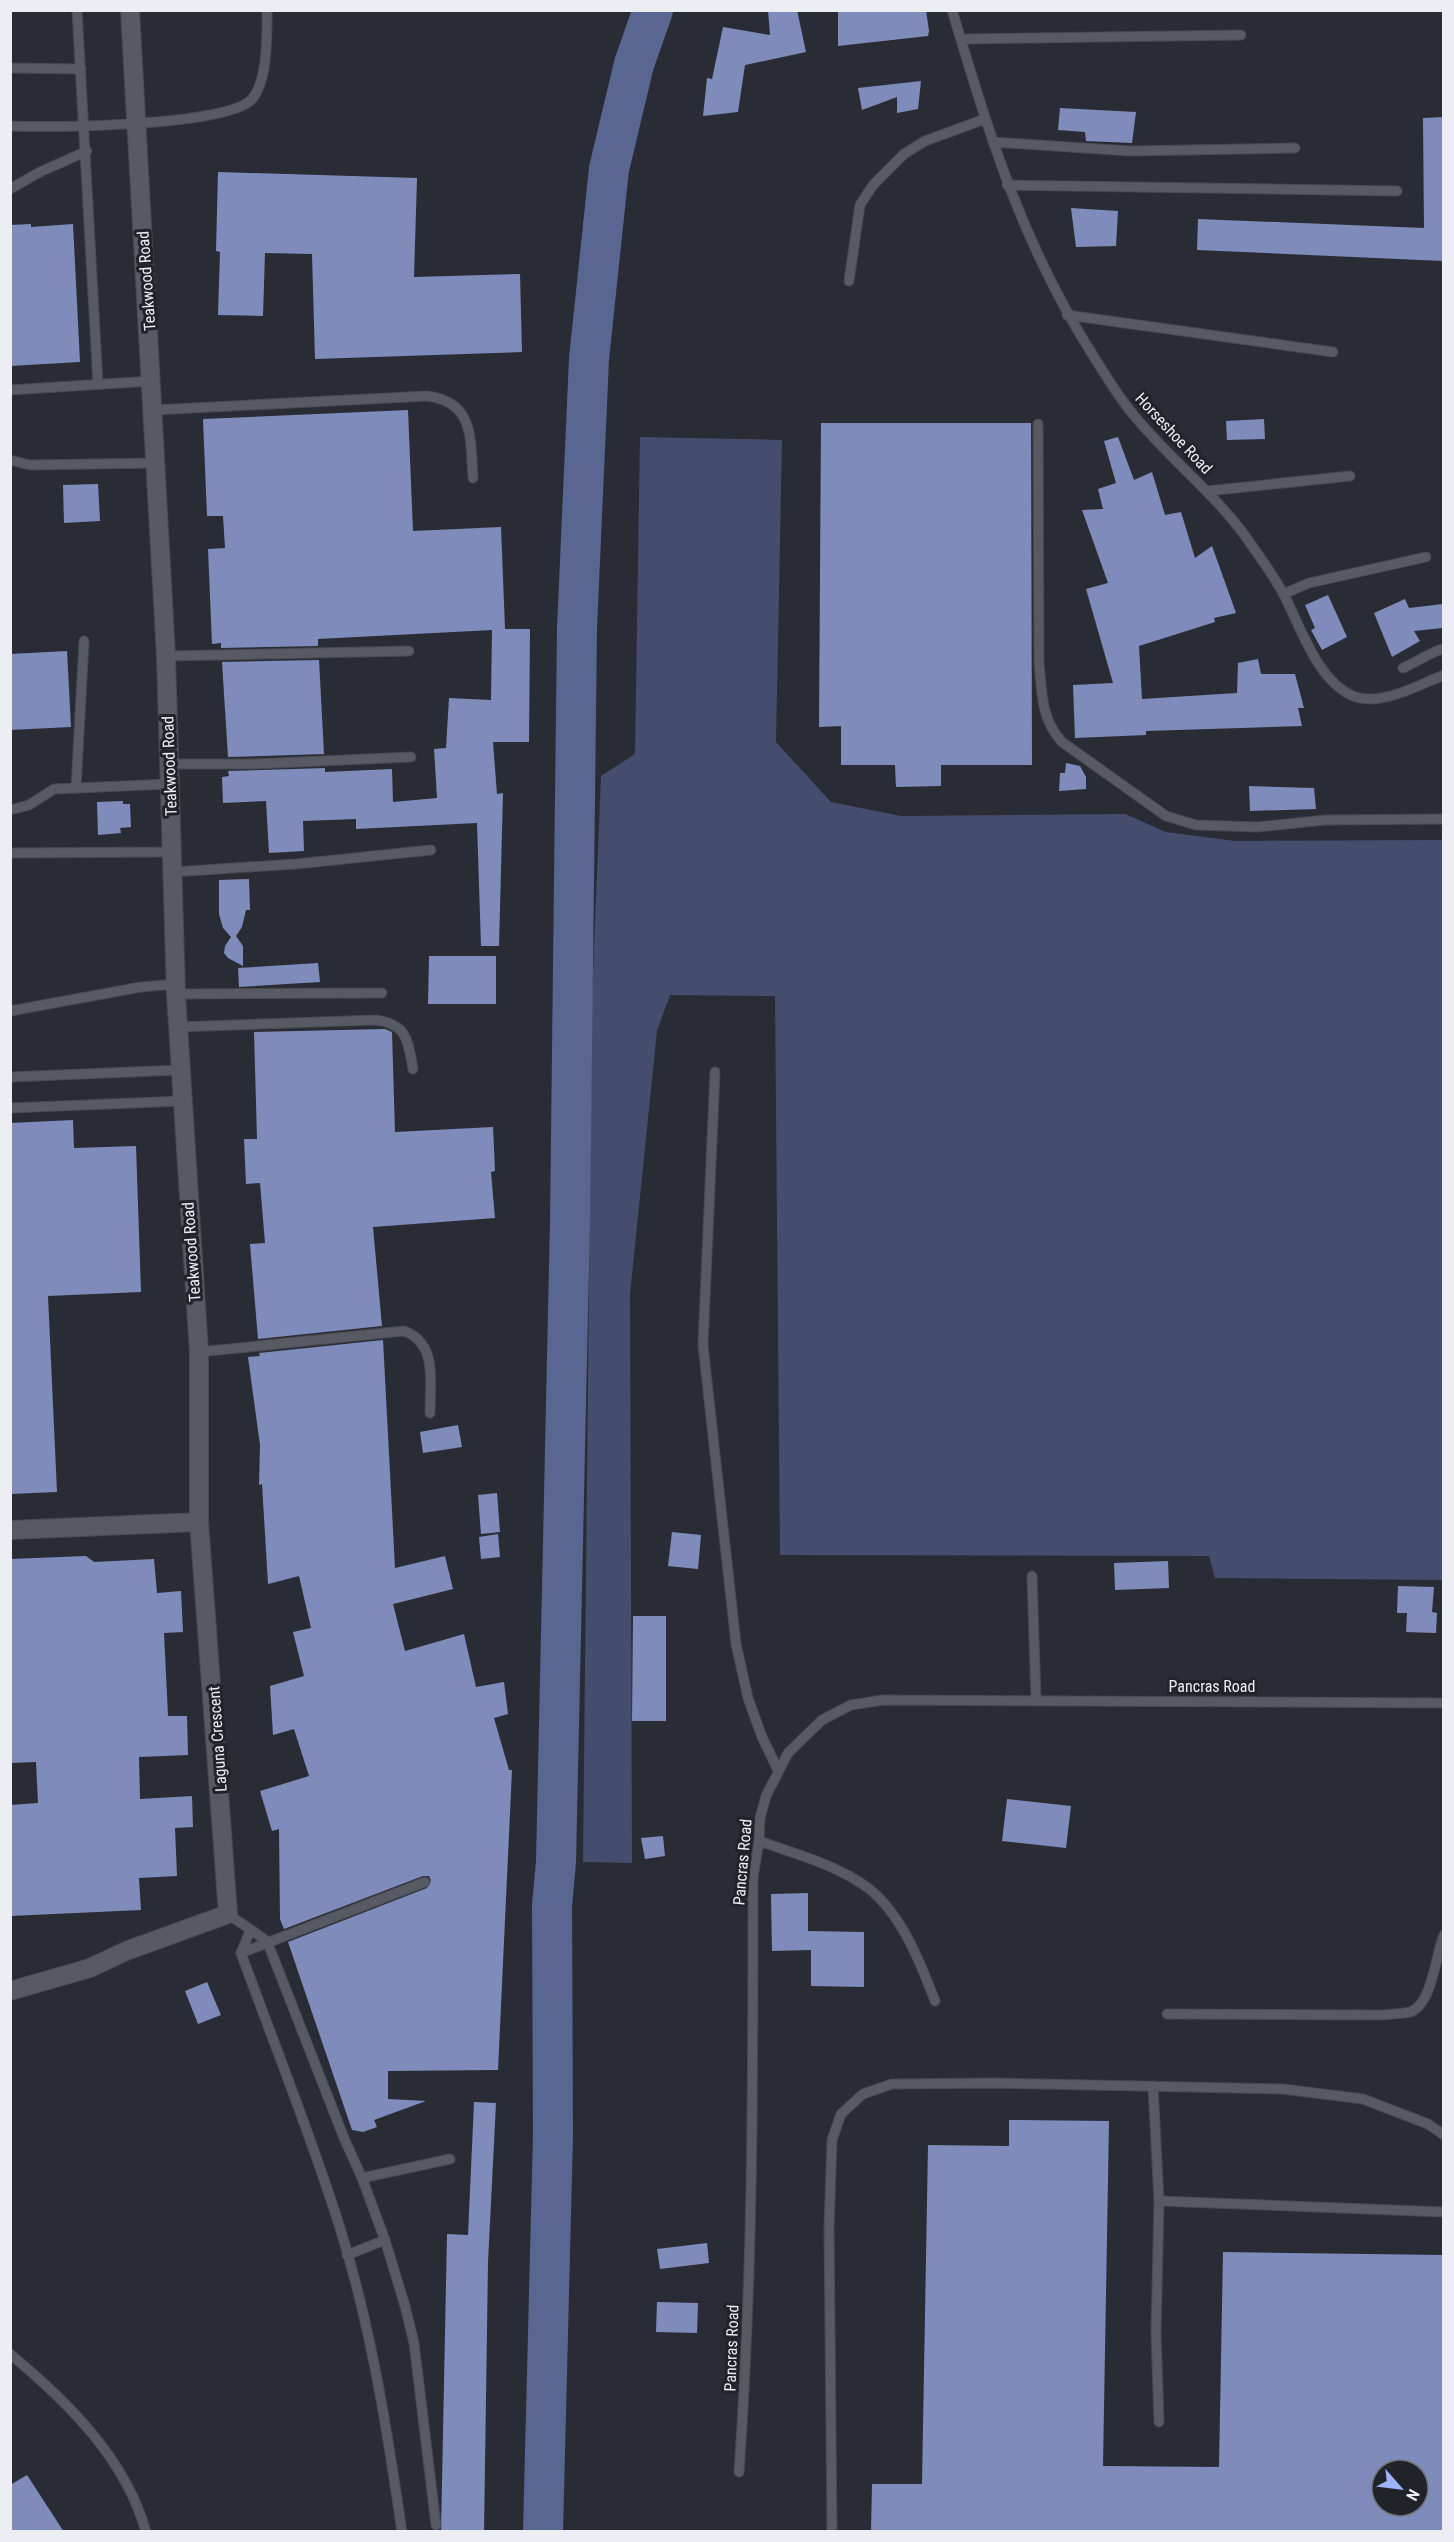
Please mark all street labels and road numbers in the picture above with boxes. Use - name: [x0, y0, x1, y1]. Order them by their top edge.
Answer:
- street label: Teakwood Road: [134, 230, 159, 332]
- street label: Horseshoe Road: [1131, 389, 1216, 478]
- street label: Teakwood Road: [158, 716, 181, 816]
- street label: Teakwood Road: [179, 1201, 204, 1303]
- street label: Pancras Road: [1169, 1677, 1255, 1696]
- street label: Laguna Crescent: [204, 1685, 231, 1792]
- street label: Pancras Road: [729, 1818, 756, 1906]
- street label: Pancras Road: [720, 2304, 743, 2392]

